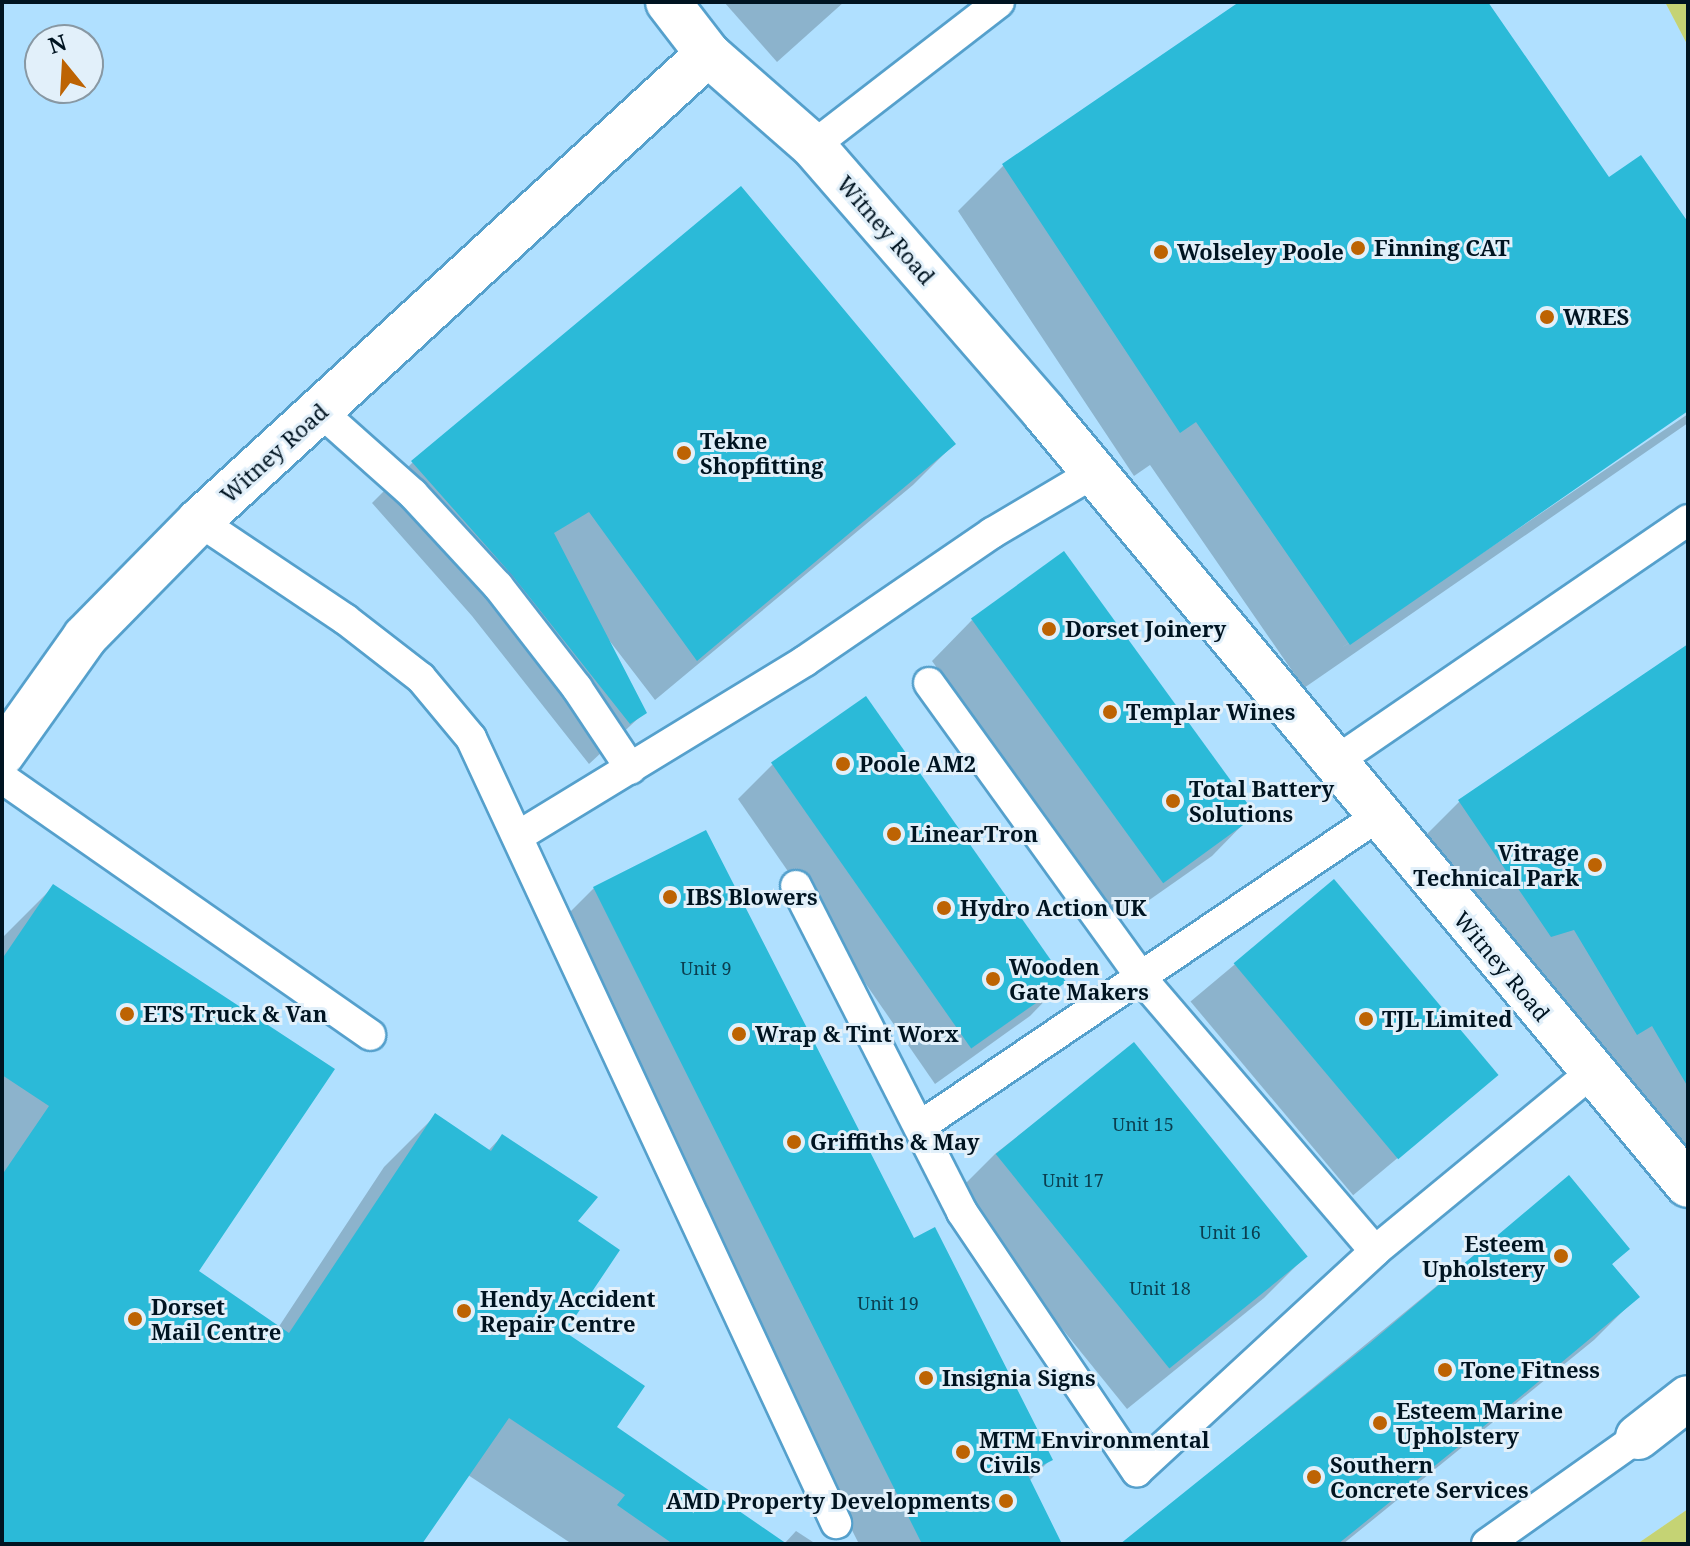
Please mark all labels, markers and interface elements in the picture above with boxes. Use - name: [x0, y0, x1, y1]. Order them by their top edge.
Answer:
- north arrow: [24, 24, 104, 104]
- text: N: [44, 26, 70, 60]
- street label: Witney Road: [832, 170, 940, 290]
- place label: Finning CAT: [1374, 235, 1510, 261]
- place label: Wolseley Poole: [1177, 239, 1344, 265]
- marker: Finning CAT: [1349, 239, 1367, 257]
- marker: Wolseley Poole: [1152, 243, 1170, 261]
- place label: WRES: [1563, 304, 1629, 330]
- marker: WRES: [1538, 308, 1556, 326]
- street label: Witney Road: [215, 398, 333, 508]
- place label: Tekne Shopfitting: [700, 427, 823, 478]
- marker: Tekne Shopfitting: [675, 444, 693, 462]
- place label: Dorset Joinery: [1065, 616, 1226, 642]
- marker: Dorset Joinery: [1040, 620, 1058, 638]
- place label: Templar Wines: [1126, 699, 1295, 725]
- marker: Templar Wines: [1101, 703, 1119, 721]
- place label: Poole AM2: [859, 751, 976, 777]
- marker: Poole AM2: [834, 755, 852, 773]
- place label: Total Battery Solutions: [1189, 775, 1334, 826]
- marker: Total Battery Solutions: [1164, 792, 1182, 810]
- place label: LinearTron: [910, 821, 1038, 847]
- marker: LinearTron: [885, 825, 903, 843]
- place label: Vitrage Technical Park: [1413, 839, 1579, 890]
- marker: Vitrage Technical Park: [1586, 856, 1604, 874]
- place label: IBS Blowers: [686, 884, 818, 910]
- marker: IBS Blowers: [661, 888, 679, 906]
- place label: Hydro Action UK: [960, 895, 1147, 921]
- marker: Hydro Action UK: [935, 899, 953, 917]
- street label: Witney Road: [1449, 906, 1555, 1026]
- place label: Wooden Gate Makers: [1009, 953, 1149, 1004]
- house number: Unit 9: [680, 957, 732, 979]
- marker: Wooden Gate Makers: [984, 970, 1002, 988]
- place label: ETS Truck & Van: [143, 1001, 327, 1027]
- marker: ETS Truck & Van: [118, 1005, 136, 1023]
- place label: TJL Limited: [1382, 1006, 1513, 1032]
- marker: TJL Limited: [1357, 1010, 1375, 1028]
- place label: Wrap & Tint Worx: [755, 1021, 959, 1047]
- marker: Wrap & Tint Worx: [730, 1025, 748, 1043]
- house number: Unit 15: [1112, 1113, 1174, 1135]
- place label: Griffiths & May: [810, 1129, 979, 1155]
- marker: Griffiths & May: [785, 1133, 803, 1151]
- house number: Unit 17: [1042, 1169, 1104, 1191]
- house number: Unit 16: [1199, 1221, 1261, 1243]
- place label: Esteem Upholstery: [1422, 1230, 1545, 1282]
- marker: Esteem Upholstery: [1552, 1247, 1570, 1265]
- house number: Unit 18: [1129, 1277, 1191, 1299]
- place label: Hendy Accident Repair Centre: [480, 1285, 656, 1336]
- house number: Unit 19: [857, 1292, 919, 1314]
- place label: Dorset Mail Centre: [151, 1293, 281, 1344]
- marker: Hendy Accident Repair Centre: [455, 1302, 473, 1320]
- marker: Dorset Mail Centre: [126, 1310, 144, 1328]
- place label: Tone Fitness: [1461, 1357, 1600, 1383]
- marker: Tone Fitness: [1436, 1361, 1454, 1379]
- place label: Insignia Signs: [942, 1365, 1096, 1391]
- marker: Insignia Signs: [917, 1369, 935, 1387]
- place label: Esteem Marine Upholstery: [1396, 1397, 1563, 1448]
- marker: Esteem Marine Upholstery: [1371, 1414, 1389, 1432]
- place label: MTM Environmental Civils: [979, 1426, 1210, 1478]
- marker: MTM Environmental Civils: [954, 1443, 972, 1461]
- place label: Southern Concrete Services: [1330, 1451, 1528, 1502]
- marker: Southern Concrete Services: [1305, 1468, 1323, 1486]
- place label: AMD Property Developments: [666, 1488, 990, 1514]
- marker: AMD Property Developments: [997, 1492, 1015, 1510]

